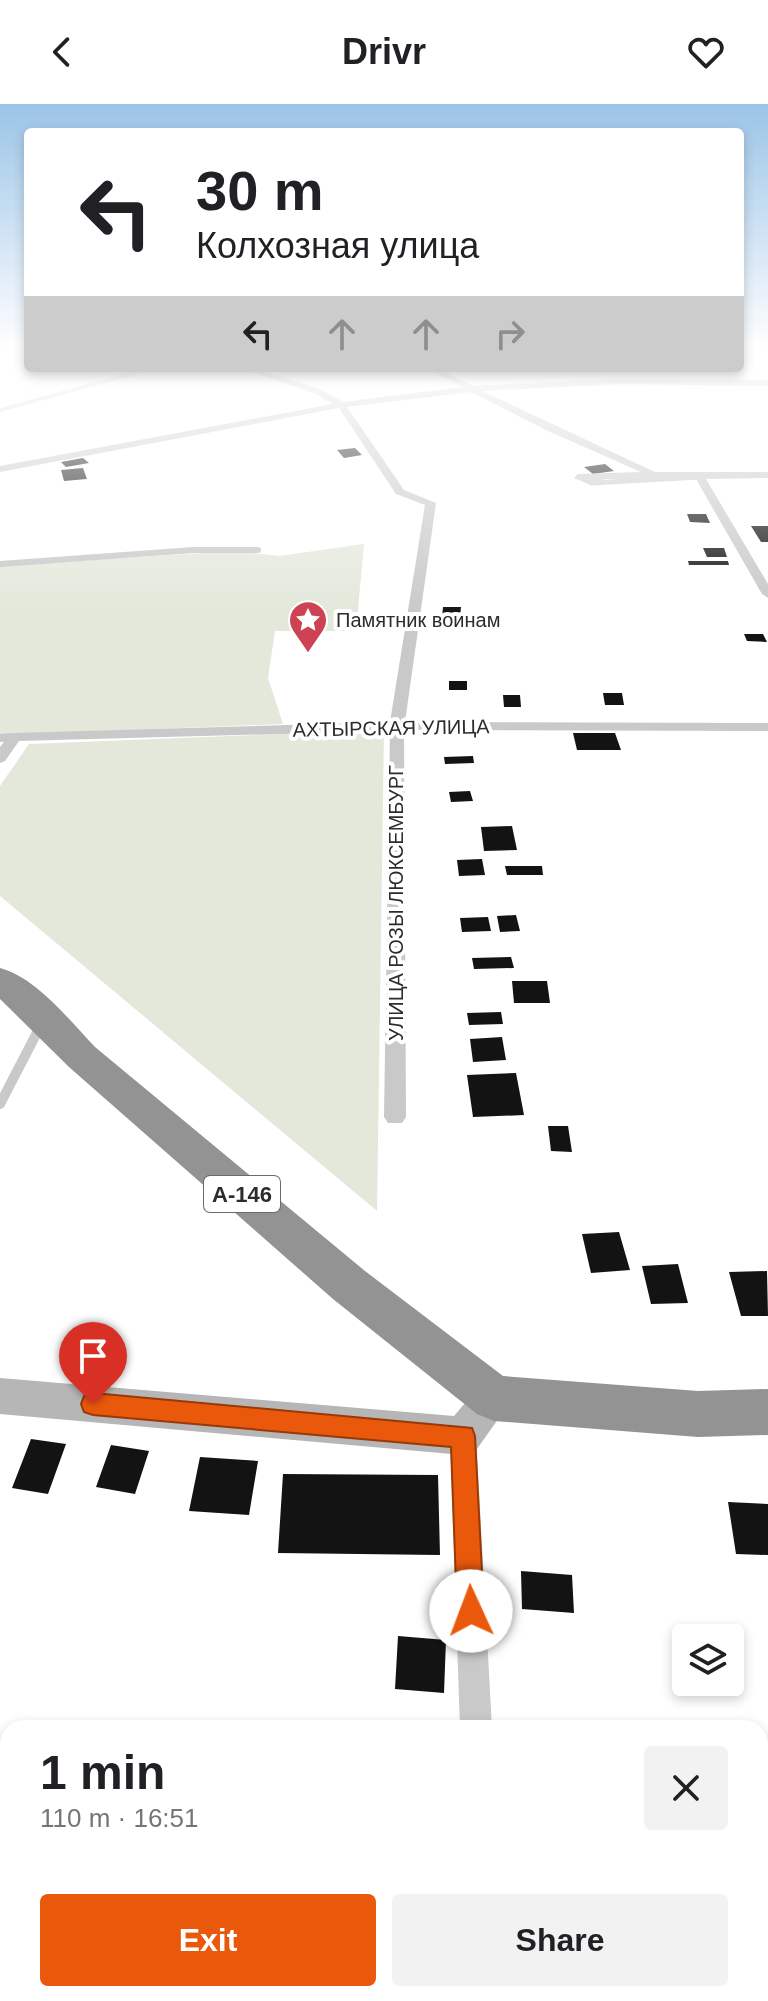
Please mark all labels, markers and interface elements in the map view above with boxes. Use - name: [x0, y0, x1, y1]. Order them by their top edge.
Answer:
- icon: back: [40, 30, 84, 74]
- icon: heart: [684, 30, 728, 74]
- text: Drivr: [342, 31, 426, 72]
- text: 30 m: [196, 159, 324, 222]
- icon: left: [64, 160, 168, 264]
- text: Колхозная улица: [196, 225, 479, 266]
- icon: left: [236, 312, 280, 356]
- icon: ahead: [320, 312, 364, 356]
- icon: ahead: [404, 312, 448, 356]
- icon: right: [488, 312, 532, 356]
- place icon: Памятник воинам: [287, 599, 329, 654]
- place label: Памятник воинам: [336, 609, 500, 631]
- street label: АХТЫРСКАЯ УЛИЦА: [292, 715, 490, 741]
- street label: УЛИЦА РОЗЫ ЛЮКСЕМБУРГ: [385, 765, 407, 1041]
- road number: А-146: [204, 1176, 280, 1212]
- pin: [59, 1322, 127, 1404]
- icon: arrive: [71, 1334, 115, 1378]
- position arrow: [429, 1569, 513, 1653]
- map controls: [672, 1624, 744, 1696]
- button: layers: [672, 1624, 744, 1696]
- text: 1 min: [40, 1746, 165, 1799]
- button: close: [644, 1746, 728, 1830]
- text: 110 m · 16:51: [40, 1803, 199, 1833]
- button: Exit: [40, 1894, 376, 1986]
- button: Share: [392, 1894, 728, 1986]

